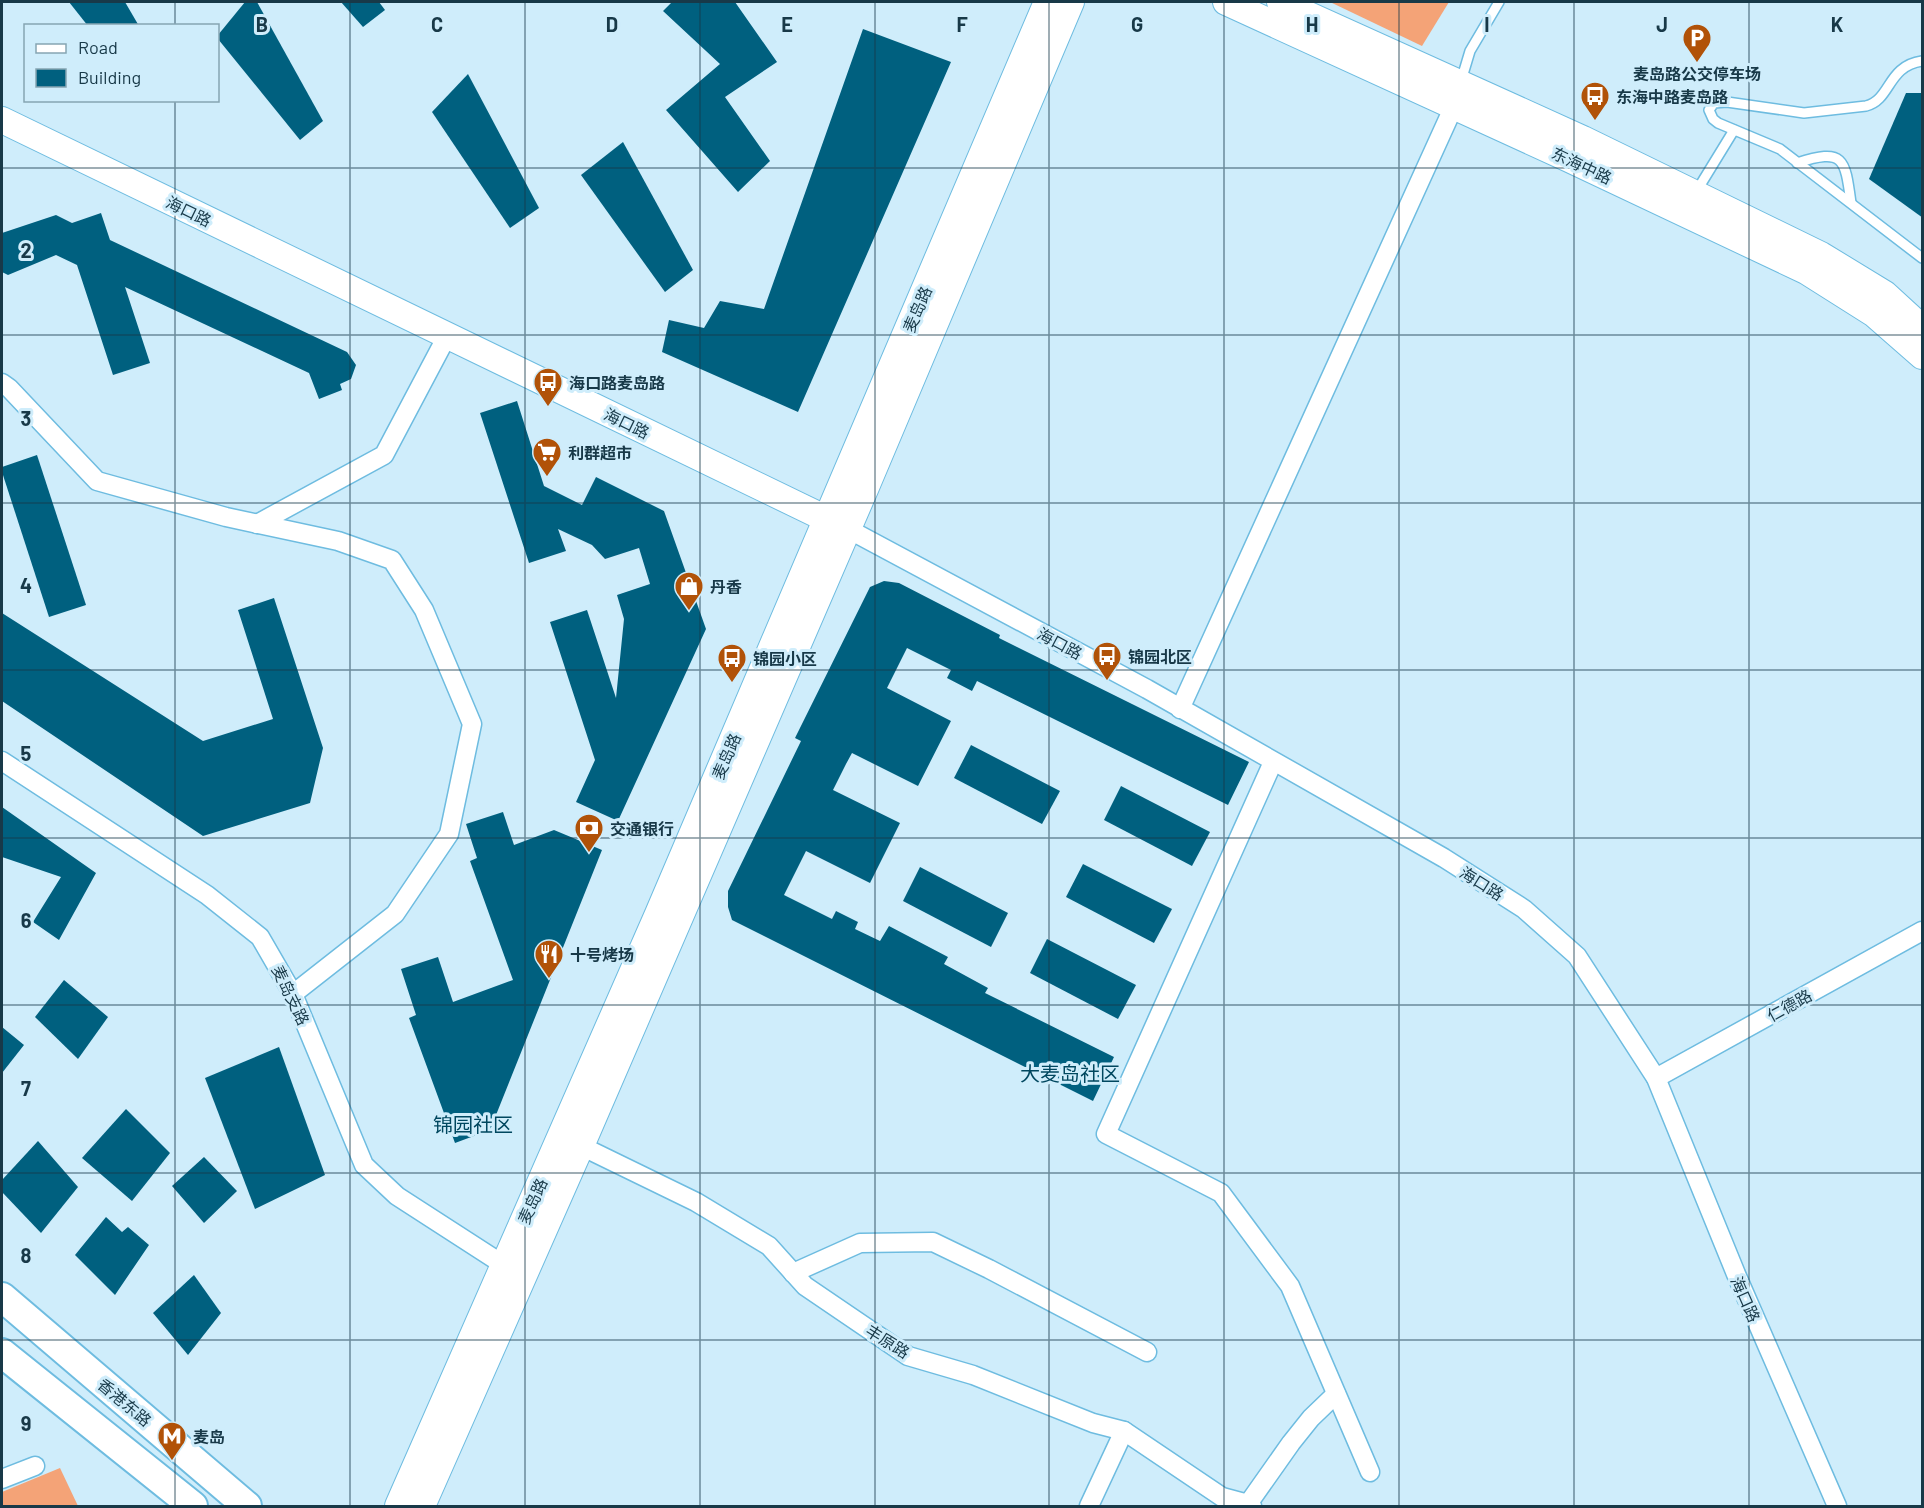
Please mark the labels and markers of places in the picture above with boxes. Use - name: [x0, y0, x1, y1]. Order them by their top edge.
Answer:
- parking icon: 麦岛路公交停车场: [1681, 22, 1713, 64]
- place label: 麦岛路公交停车场: [1633, 64, 1761, 83]
- bus stop icon: 东海中路麦岛路: [1579, 80, 1611, 122]
- place label: 东海中路麦岛路: [1616, 87, 1728, 106]
- bus stop icon: 海口路麦岛路: [532, 366, 564, 408]
- place label: 海口路麦岛路: [569, 373, 665, 392]
- supermarket icon: 利群超市: [531, 436, 563, 478]
- place label: 利群超市: [568, 443, 632, 462]
- shop icon: 丹香: [673, 570, 705, 612]
- place label: 丹香: [710, 577, 742, 596]
- bus stop icon: 锦园北区: [1091, 640, 1123, 682]
- bus stop icon: 锦园小区: [716, 642, 748, 684]
- place label: 锦园北区: [1128, 647, 1192, 666]
- place label: 锦园小区: [753, 649, 817, 668]
- bank icon: 交通银行: [573, 812, 605, 854]
- place label: 交通银行: [610, 819, 674, 838]
- restaurant icon: 十号烤场: [533, 938, 565, 980]
- place label: 十号烤场: [570, 945, 634, 964]
- metro station icon: 麦岛: [156, 1420, 188, 1462]
- place label: 麦岛: [193, 1427, 225, 1446]

